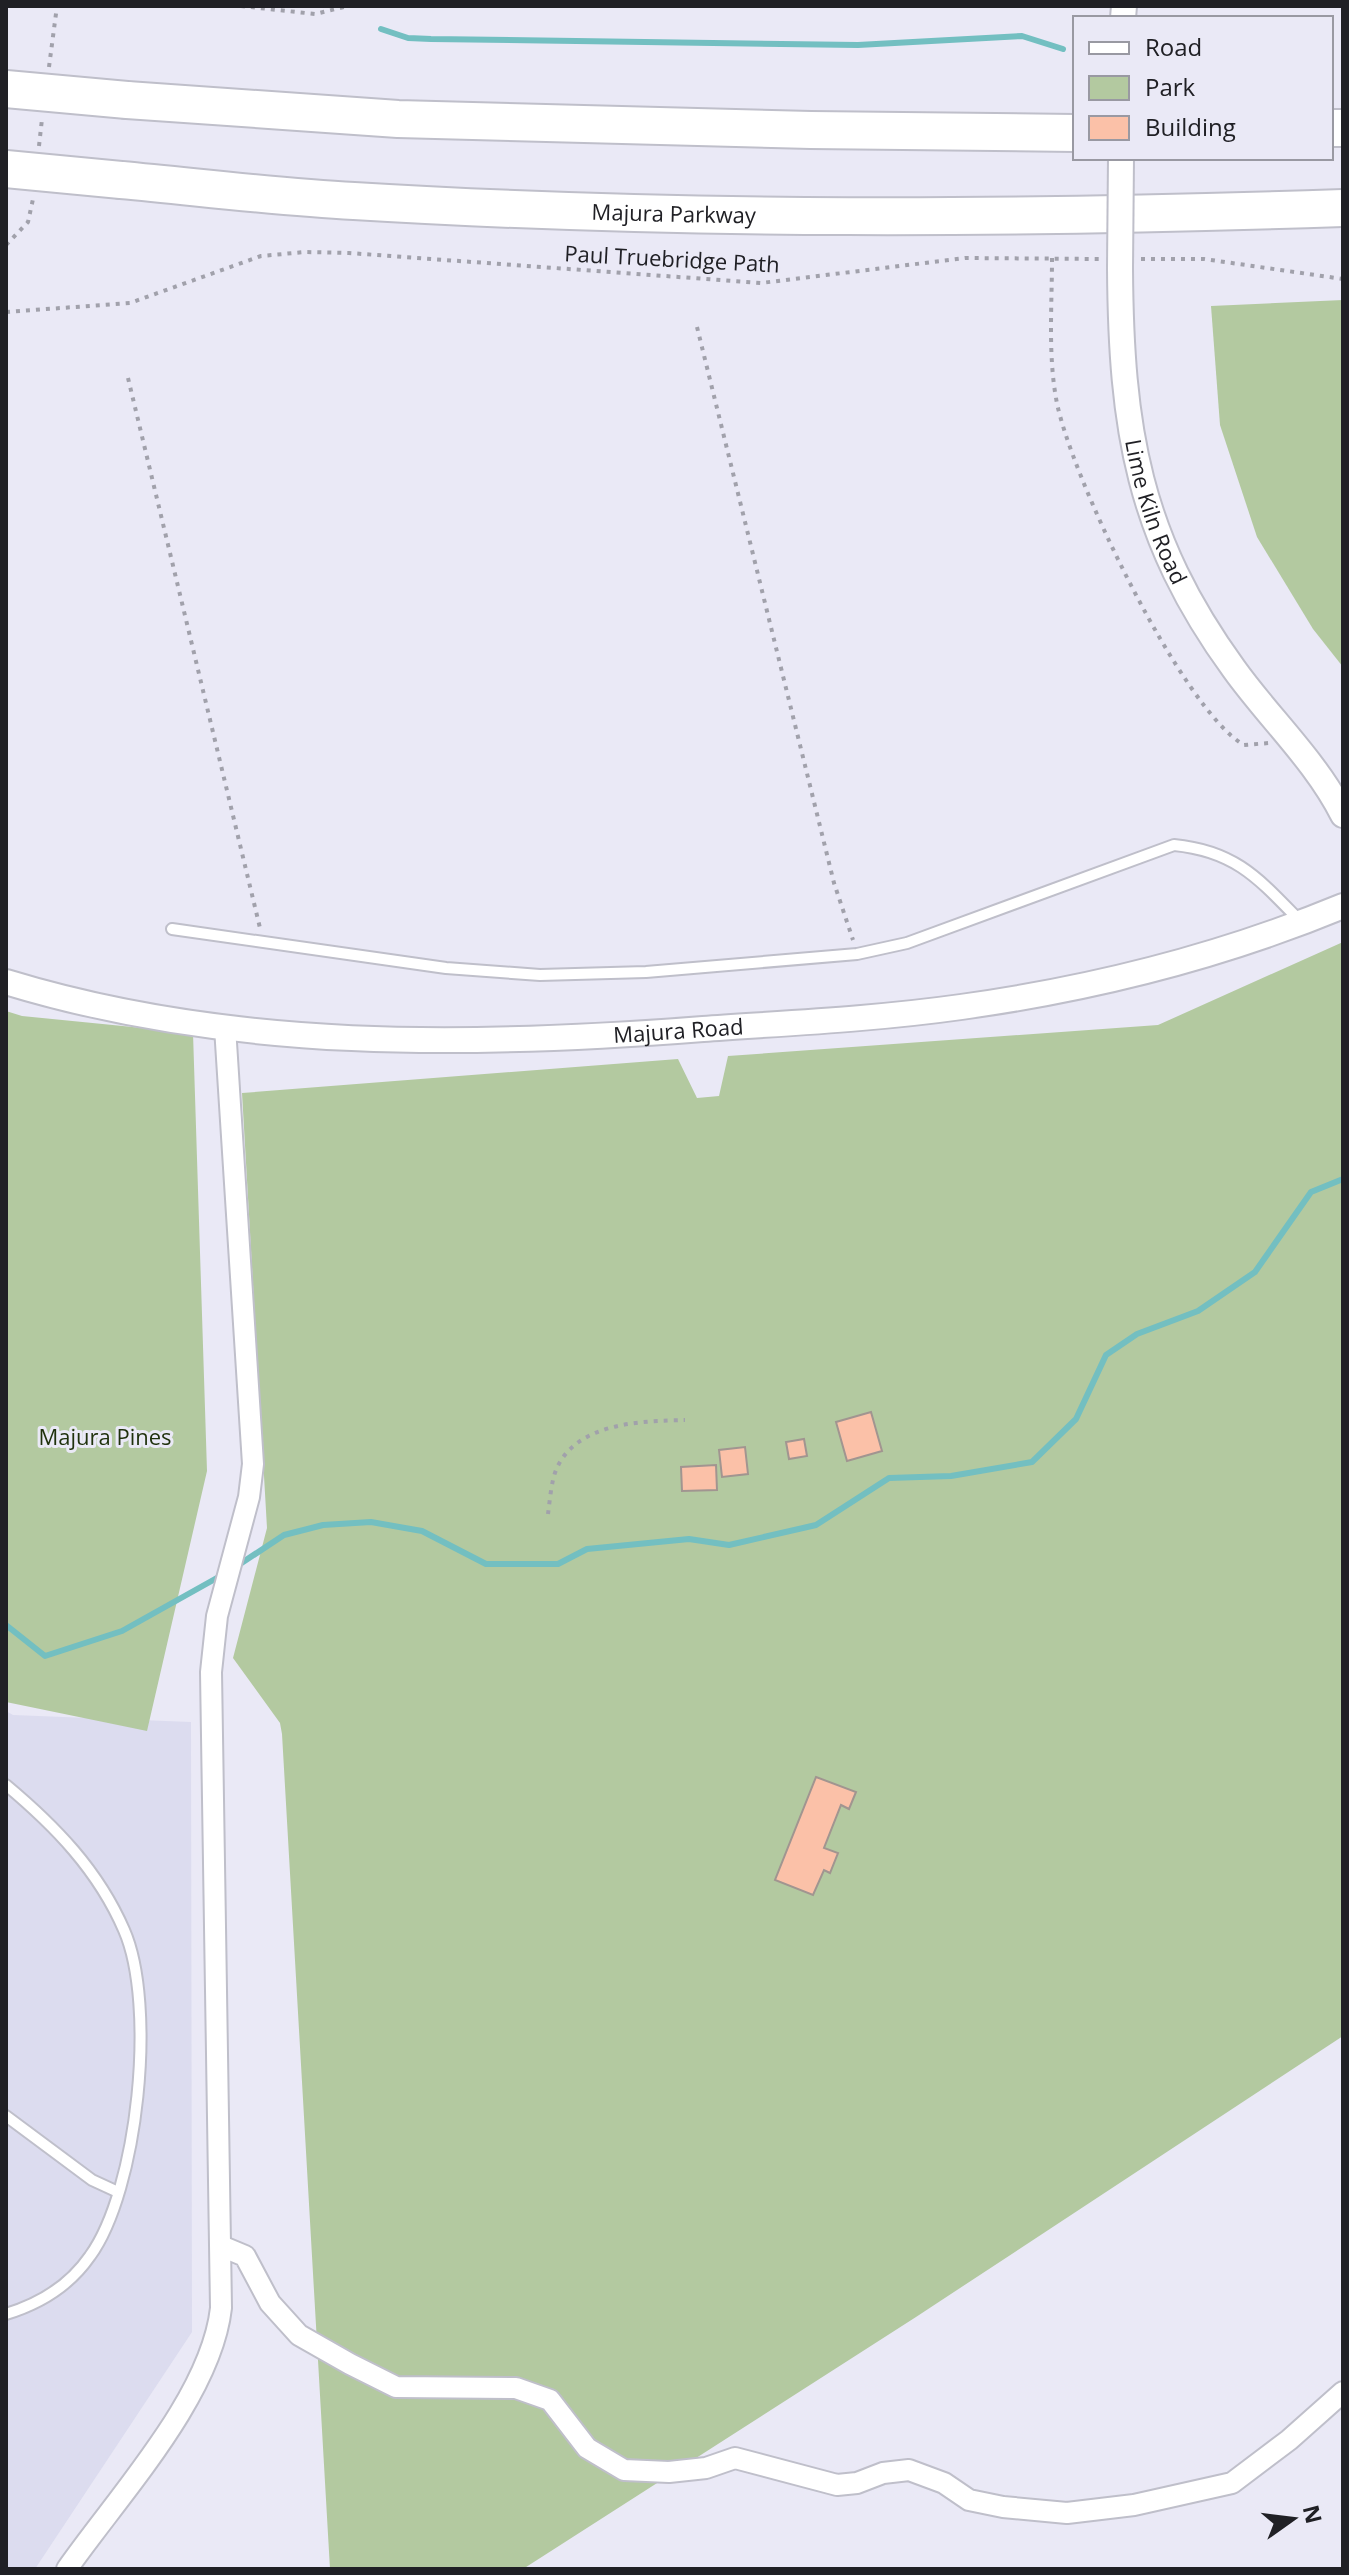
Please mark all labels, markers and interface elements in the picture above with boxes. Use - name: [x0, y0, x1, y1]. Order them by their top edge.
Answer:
- legend: [1073, 16, 1333, 160]
- text: Road: [1145, 30, 1202, 63]
- text: Park: [1145, 70, 1196, 103]
- text: Building: [1145, 110, 1236, 143]
- street label: Majura Parkway: [591, 196, 757, 229]
- street label: Paul Truebridge Path: [564, 237, 780, 279]
- street label: Lime Kiln Road: [1119, 436, 1195, 589]
- street label: Majura Road: [612, 1010, 744, 1049]
- park label: Majura Pines: [38, 1421, 172, 1451]
- north arrow: [1253, 2479, 1333, 2559]
- text: N: [1297, 2502, 1330, 2526]

